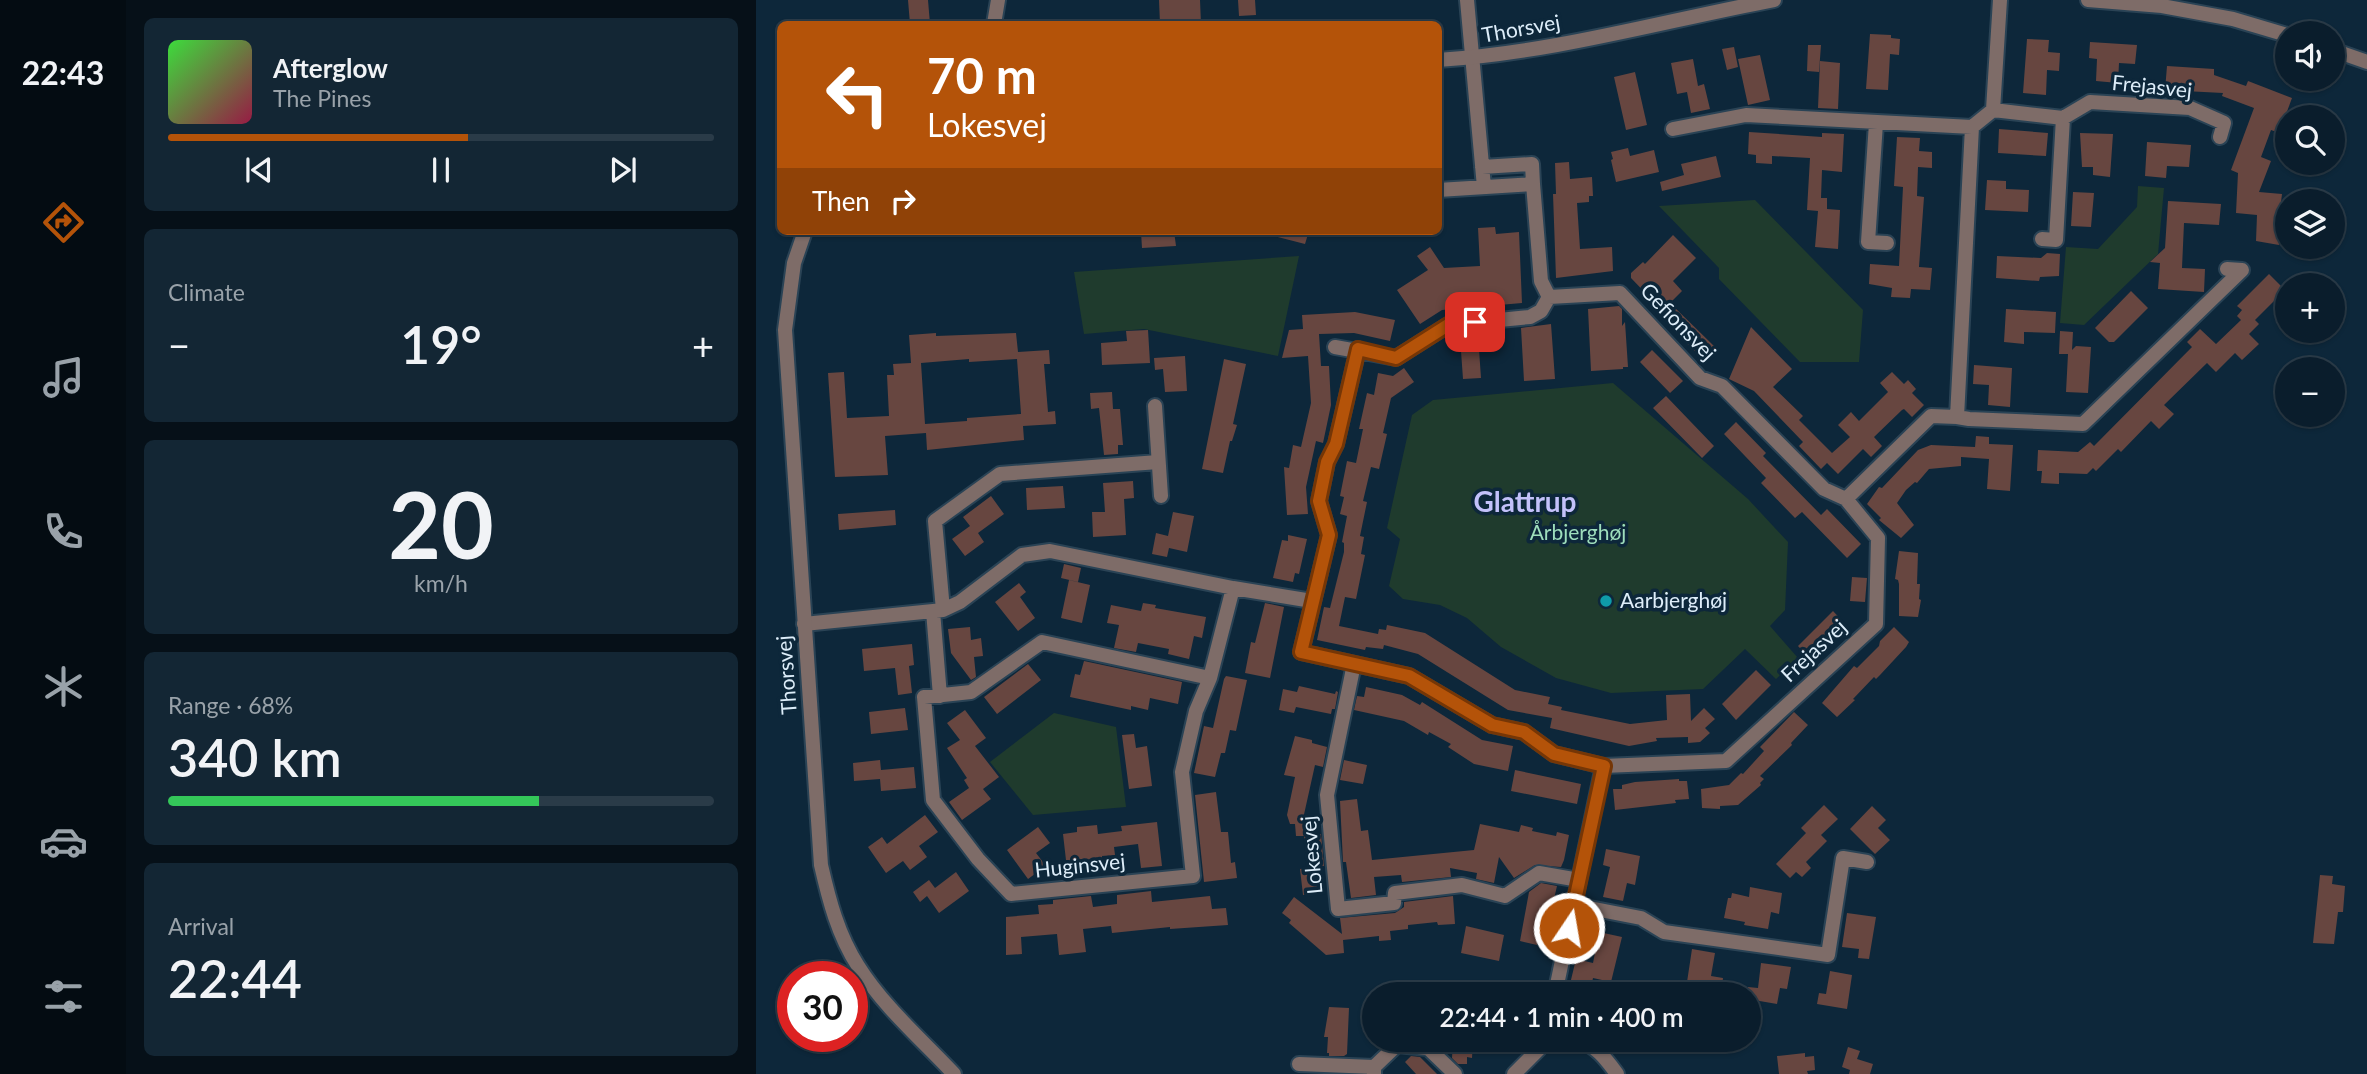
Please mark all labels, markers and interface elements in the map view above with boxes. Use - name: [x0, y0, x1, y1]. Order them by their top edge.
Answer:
- street label: Thorsvej: [1480, 8, 1562, 47]
- map controls: [2275, 21, 2345, 427]
- button: sound: [2275, 21, 2345, 91]
- text: 70 m: [927, 46, 1037, 104]
- icon: left: [812, 49, 903, 140]
- text: Afterglow: [273, 52, 388, 84]
- text: 22:43: [22, 53, 104, 92]
- street label: Frejasvej: [2111, 69, 2193, 102]
- text: The Pines: [273, 84, 371, 112]
- text: Lokesvej: [927, 105, 1047, 144]
- button: search: [2275, 105, 2345, 175]
- icon: previous: [240, 151, 278, 189]
- icon: pause: [422, 151, 460, 189]
- icon: next: [604, 151, 642, 189]
- icon: right: [884, 182, 922, 220]
- text: Then: [812, 185, 870, 217]
- button: layers: [2275, 189, 2345, 259]
- icon: directions: [39, 198, 88, 247]
- button: +: [2275, 273, 2345, 343]
- street label: Gefionsvej: [1636, 277, 1722, 365]
- text: Climate: [168, 278, 245, 306]
- pin: [1445, 292, 1505, 352]
- icon: arrive: [1456, 303, 1494, 341]
- text: 19°: [400, 313, 482, 375]
- text: −: [168, 322, 190, 368]
- text: +: [692, 322, 714, 368]
- icon: music: [39, 353, 88, 402]
- button: −: [2275, 357, 2345, 427]
- text: 20: [388, 469, 494, 578]
- district label: Glattrup: [1473, 484, 1577, 518]
- icon: phone: [39, 507, 88, 556]
- park label: Årbjerghøj: [1530, 519, 1626, 544]
- text: km/h: [414, 569, 468, 597]
- place label: Aarbjerghøj: [1620, 587, 1727, 612]
- marker: Aarbjerghøj: [1598, 593, 1614, 609]
- street label: Frejasvej: [1775, 613, 1851, 686]
- street label: Thorsvej: [770, 635, 801, 715]
- icon: climate: [39, 662, 88, 711]
- text: Range · 68%: [168, 691, 293, 719]
- text: 340 km: [168, 726, 342, 788]
- street label: Lokesvej: [1295, 815, 1326, 895]
- icon: car: [39, 817, 88, 866]
- street label: Huginsvej: [1033, 847, 1126, 882]
- position arrow: [1532, 891, 1606, 965]
- text: Arrival: [168, 912, 234, 940]
- text: 22:44: [168, 947, 302, 1009]
- speed limit sign: 30: [777, 961, 868, 1052]
- icon: filters: [39, 972, 88, 1021]
- text: 22:44 · 1 min · 400 m: [1439, 1001, 1684, 1033]

